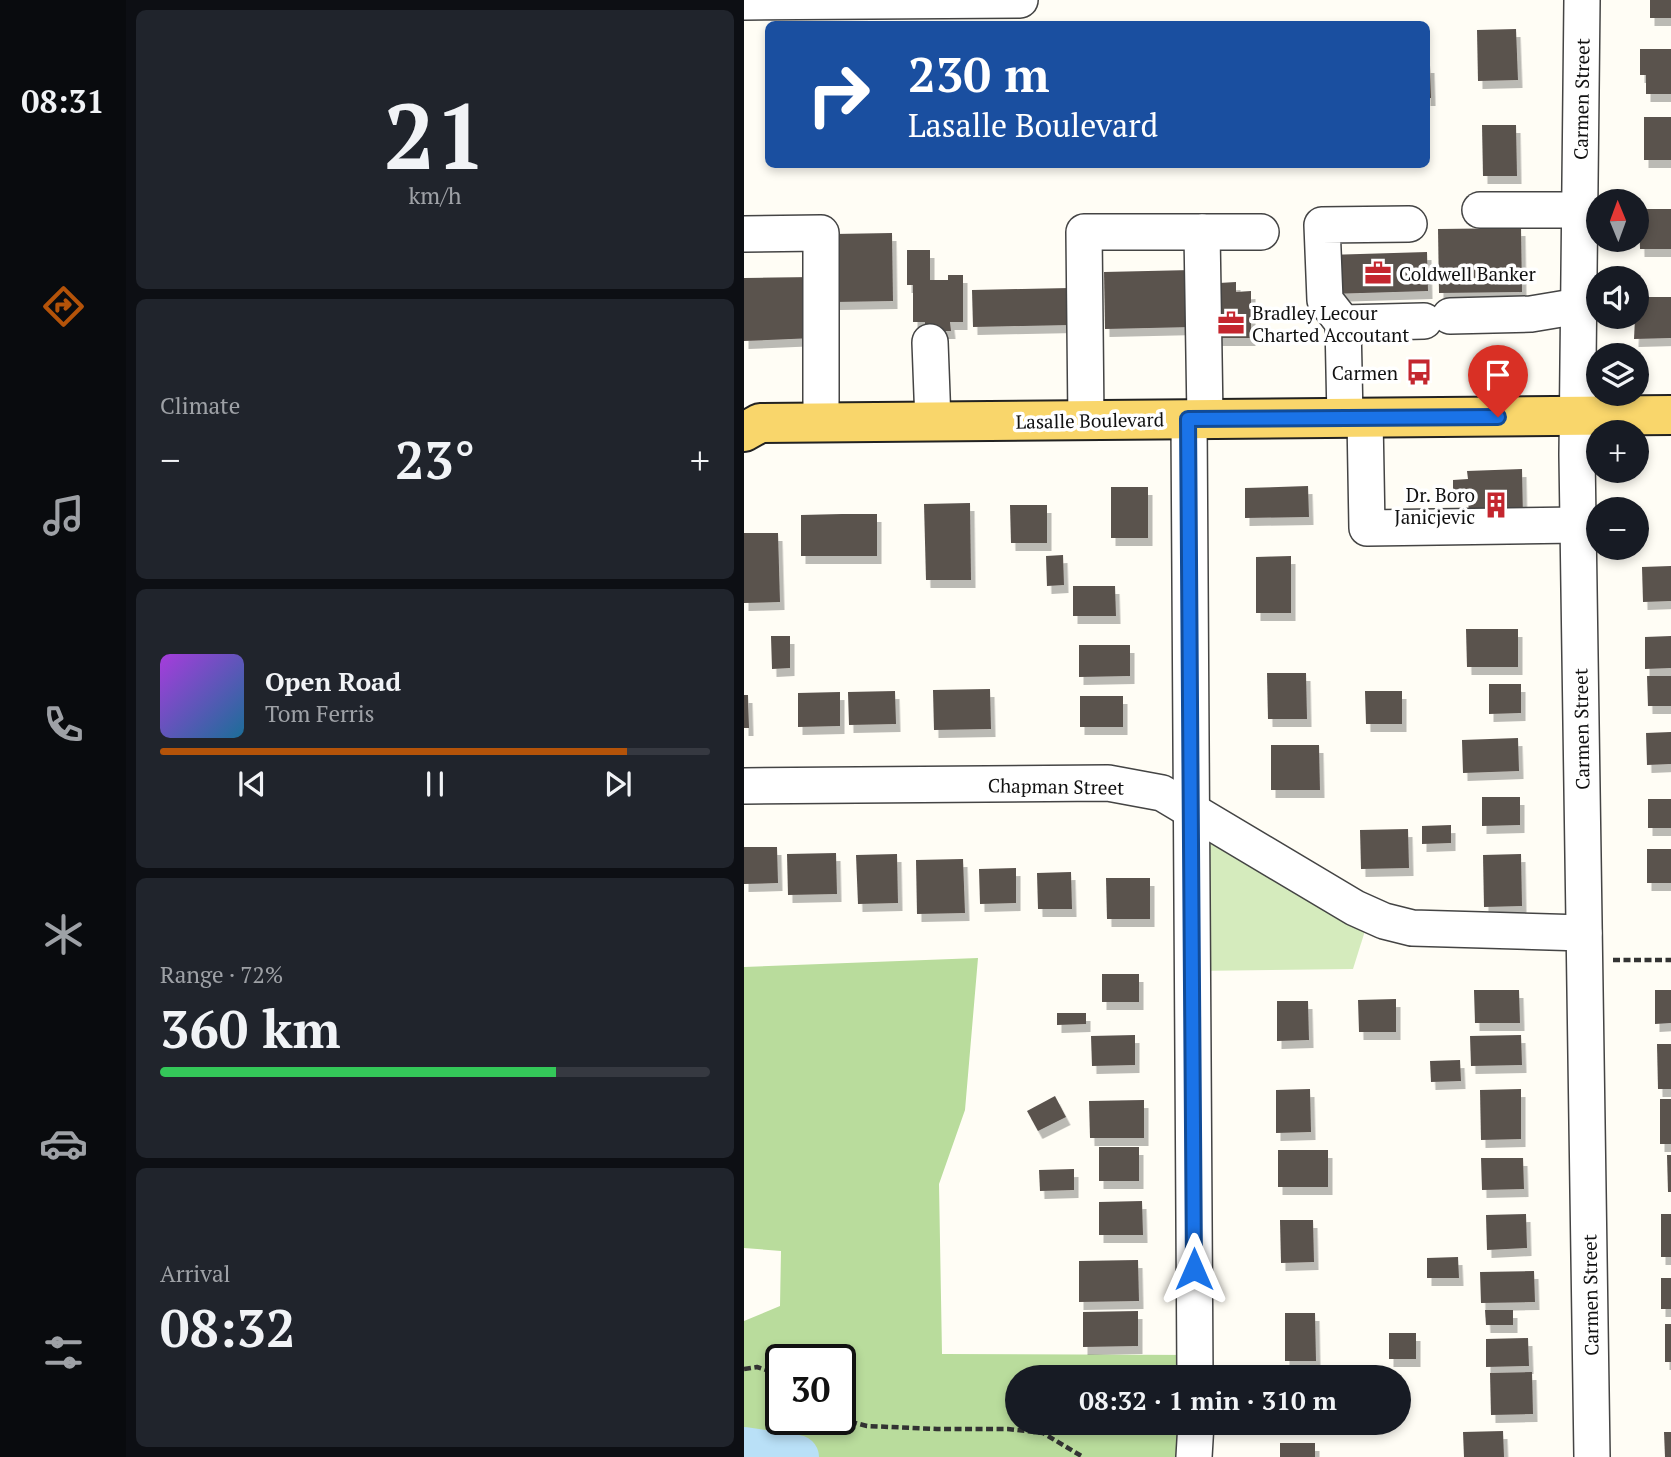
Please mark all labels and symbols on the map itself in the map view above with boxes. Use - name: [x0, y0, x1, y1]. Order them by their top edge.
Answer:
- street label: Carmen Street: [1567, 38, 1595, 160]
- north arrow: [1586, 189, 1649, 252]
- office icon: Coldwell Banker: [1363, 258, 1393, 288]
- place label: Coldwell Banker: [1399, 261, 1536, 286]
- place label: Bradley Lecour Charted Accoutant: [1252, 300, 1409, 347]
- office icon: Bradley Lecour Charted Accoutant: [1216, 308, 1246, 338]
- pin: [1468, 345, 1528, 417]
- bus stop icon: Carmen: [1404, 357, 1434, 387]
- place label: Carmen: [1332, 360, 1398, 385]
- street label: Lasalle Boulevard: [1016, 406, 1165, 434]
- place label: Dr. Boro Janicjevic: [1394, 482, 1475, 529]
- building icon: Dr. Boro Janicjevic: [1481, 490, 1511, 520]
- street label: Carmen Street: [1567, 668, 1595, 790]
- street label: Chapman Street: [988, 772, 1124, 800]
- position arrow: [1157, 1232, 1231, 1306]
- street label: Carmen Street: [1576, 1234, 1604, 1356]
- speed limit sign: 30: [765, 1344, 856, 1435]

